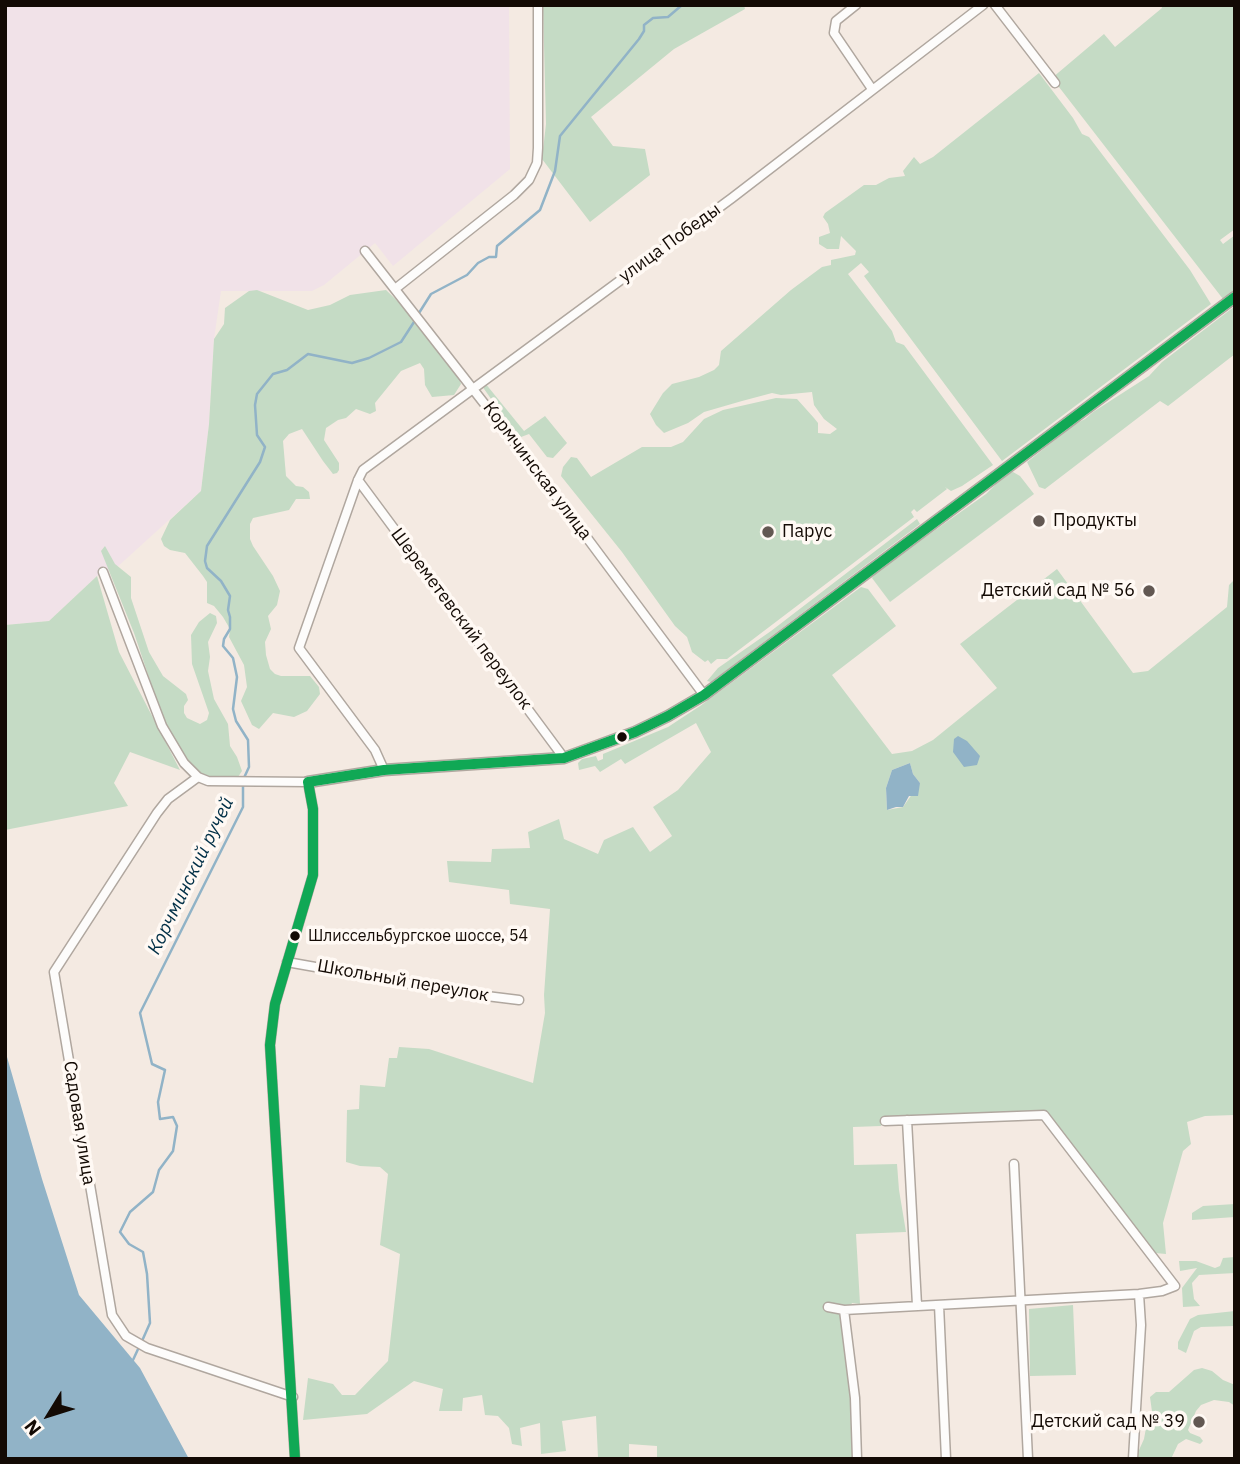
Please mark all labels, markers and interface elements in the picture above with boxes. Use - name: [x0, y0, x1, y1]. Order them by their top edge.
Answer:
- street label: улица Победы: [615, 199, 725, 287]
- street label: Кормчинская улица: [478, 398, 596, 544]
- place label: Продукты: [1053, 510, 1137, 532]
- marker: Продукты: [1031, 513, 1047, 529]
- place label: Парус: [782, 521, 832, 543]
- street label: Шереметевский переулок: [386, 524, 536, 714]
- marker: Парус: [760, 524, 776, 540]
- place label: Детский сад № 56: [981, 580, 1135, 602]
- marker: Детский сад № 56: [1141, 583, 1157, 599]
- unlabelled marker: [615, 730, 629, 744]
- water label: Корчминский ручей: [143, 794, 239, 958]
- place label: Шлиссельбургское шоссе, 54: [308, 926, 528, 946]
- marker: Шлиссельбургское шоссе, 54: [288, 929, 302, 943]
- street label: Школьный переулок: [315, 955, 491, 1007]
- street label: Садовая улица: [59, 1059, 99, 1187]
- north arrow: [14, 1380, 84, 1450]
- place label: Детский сад № 39: [1031, 1411, 1185, 1433]
- marker: Детский сад № 39: [1191, 1414, 1207, 1430]
- text: N: [19, 1415, 46, 1441]

